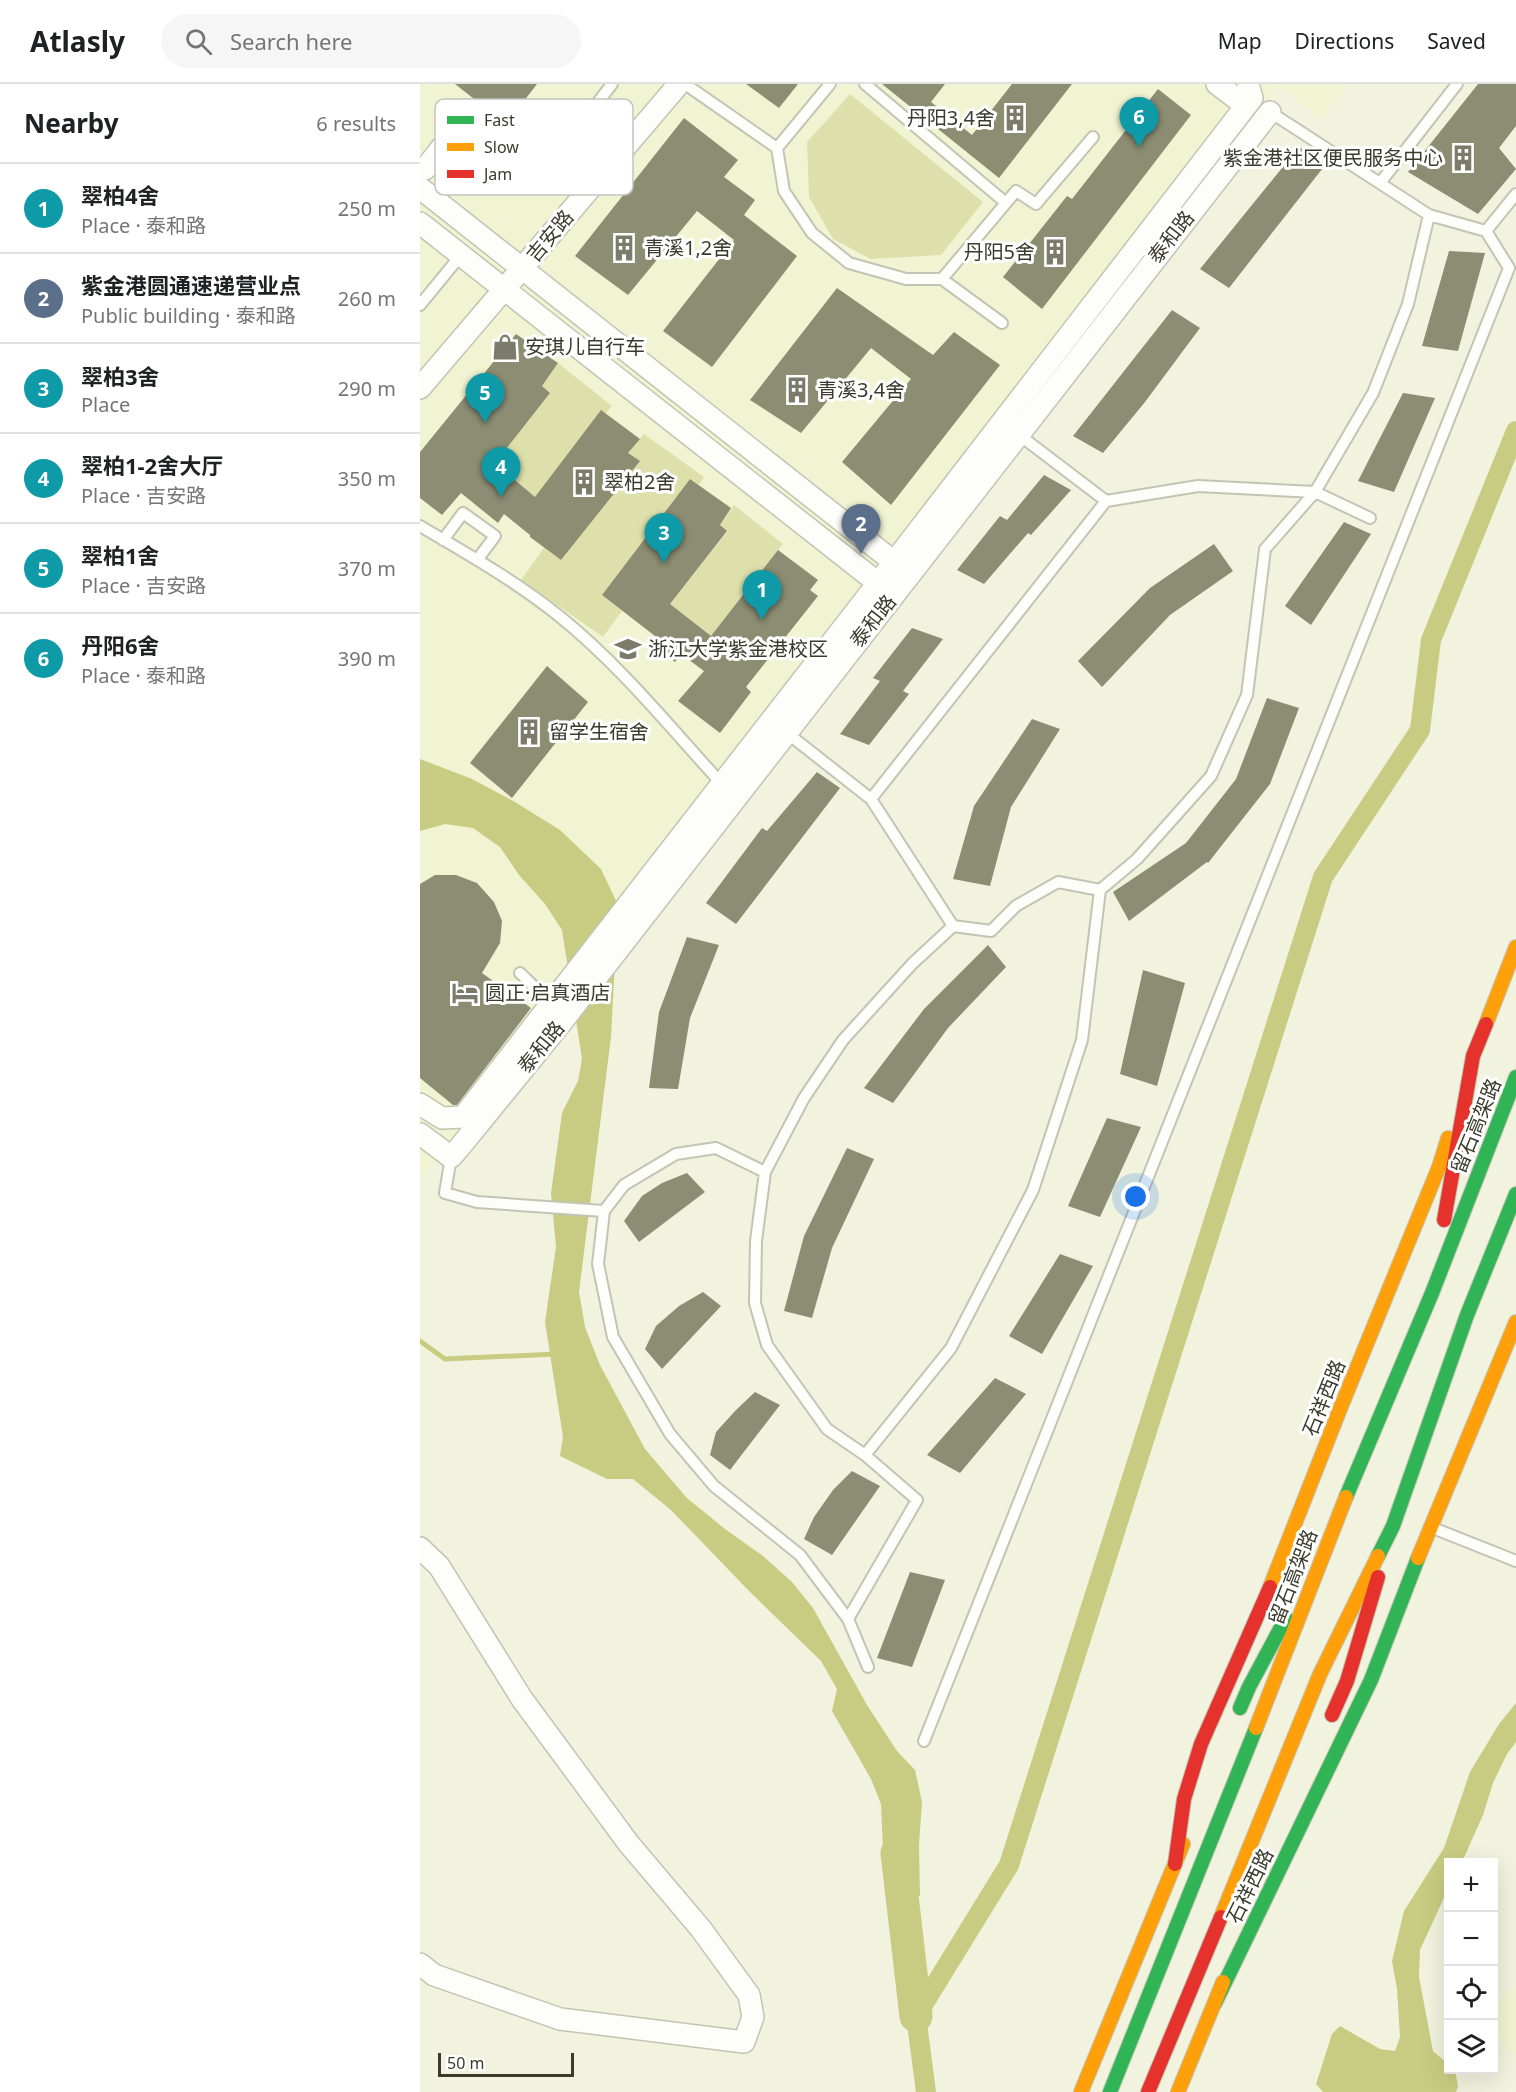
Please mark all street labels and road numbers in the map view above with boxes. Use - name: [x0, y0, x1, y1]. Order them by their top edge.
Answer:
- street label: 吉安路: [520, 204, 579, 267]
- street label: 泰和路: [1141, 205, 1200, 269]
- street label: 泰和路: [843, 589, 902, 653]
- street label: 泰和路: [511, 1015, 570, 1078]
- street label: 留石高架路: [1444, 1074, 1507, 1177]
- street label: 石祥西路: [1296, 1356, 1351, 1440]
- street label: 留石高架路: [1262, 1525, 1323, 1628]
- street label: 石祥西路: [1220, 1844, 1279, 1928]

